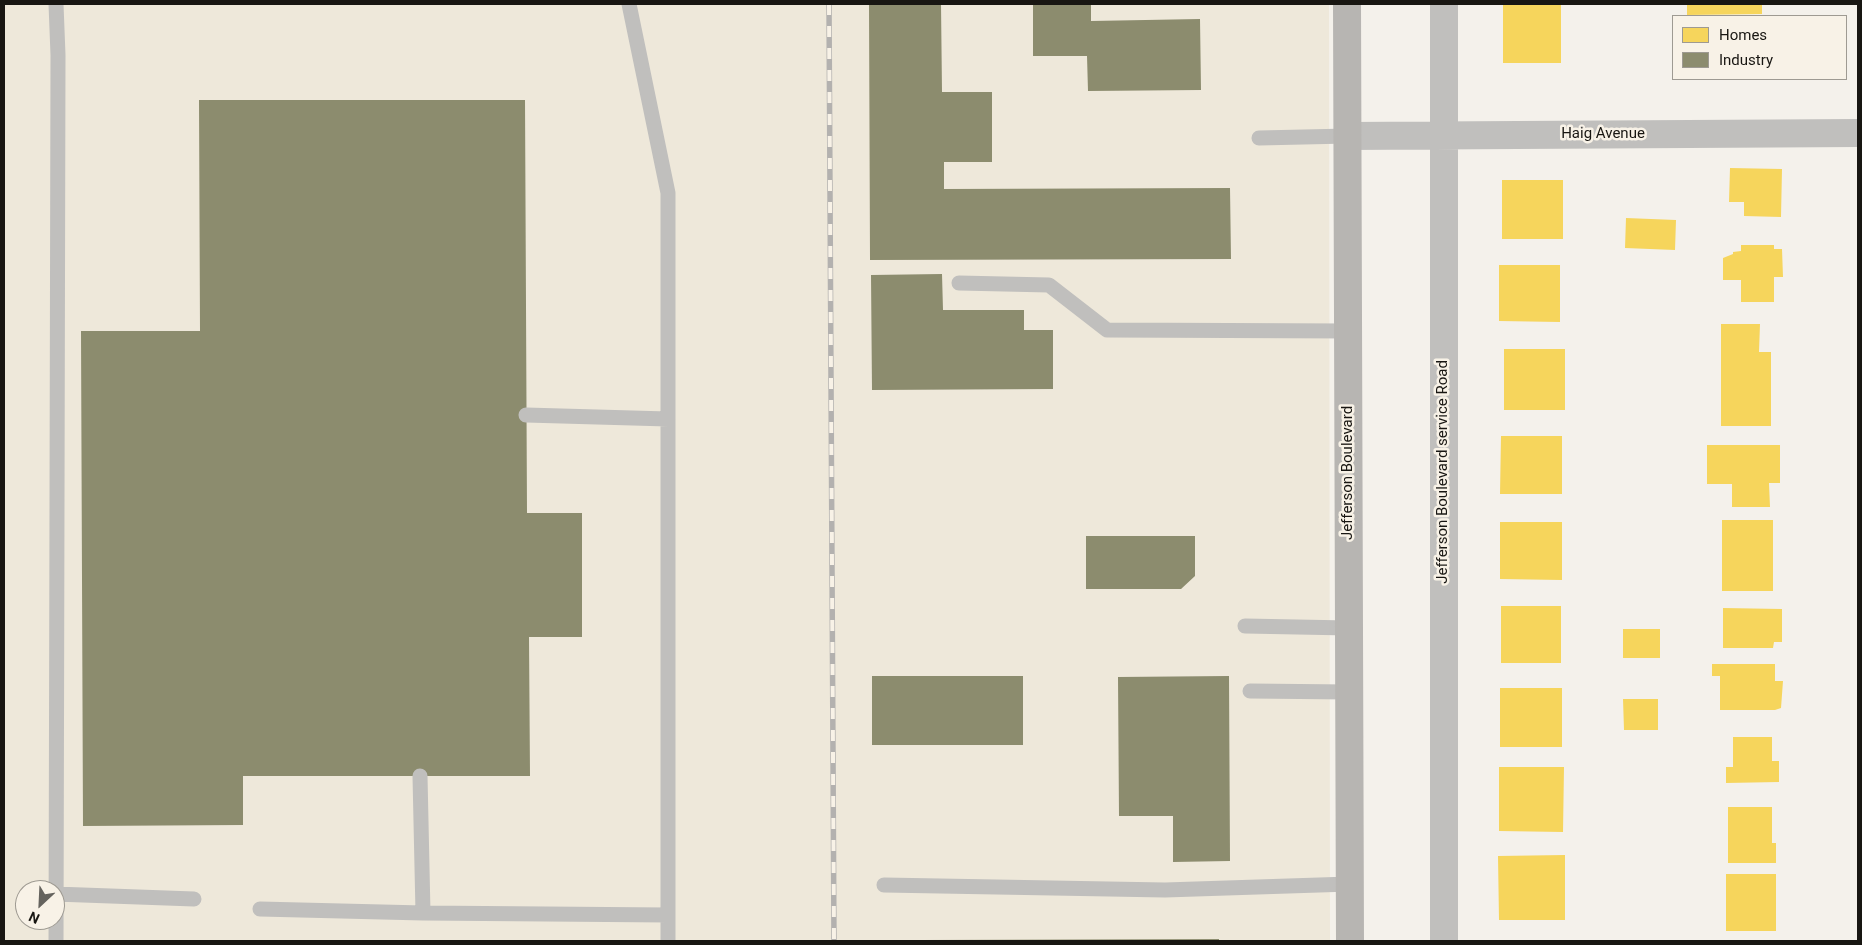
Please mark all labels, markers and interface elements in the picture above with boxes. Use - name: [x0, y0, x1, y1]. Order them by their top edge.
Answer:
- legend: [1672, 15, 1847, 80]
- text: Homes: [1719, 26, 1767, 44]
- text: Industry: [1719, 51, 1773, 69]
- street label: Haig Avenue: [1561, 125, 1645, 143]
- street label: Jefferson Boulevard service Road: [1434, 360, 1452, 584]
- street label: Jefferson Boulevard: [1339, 406, 1357, 540]
- north arrow: [15, 880, 65, 930]
- text: N: [26, 908, 42, 927]

